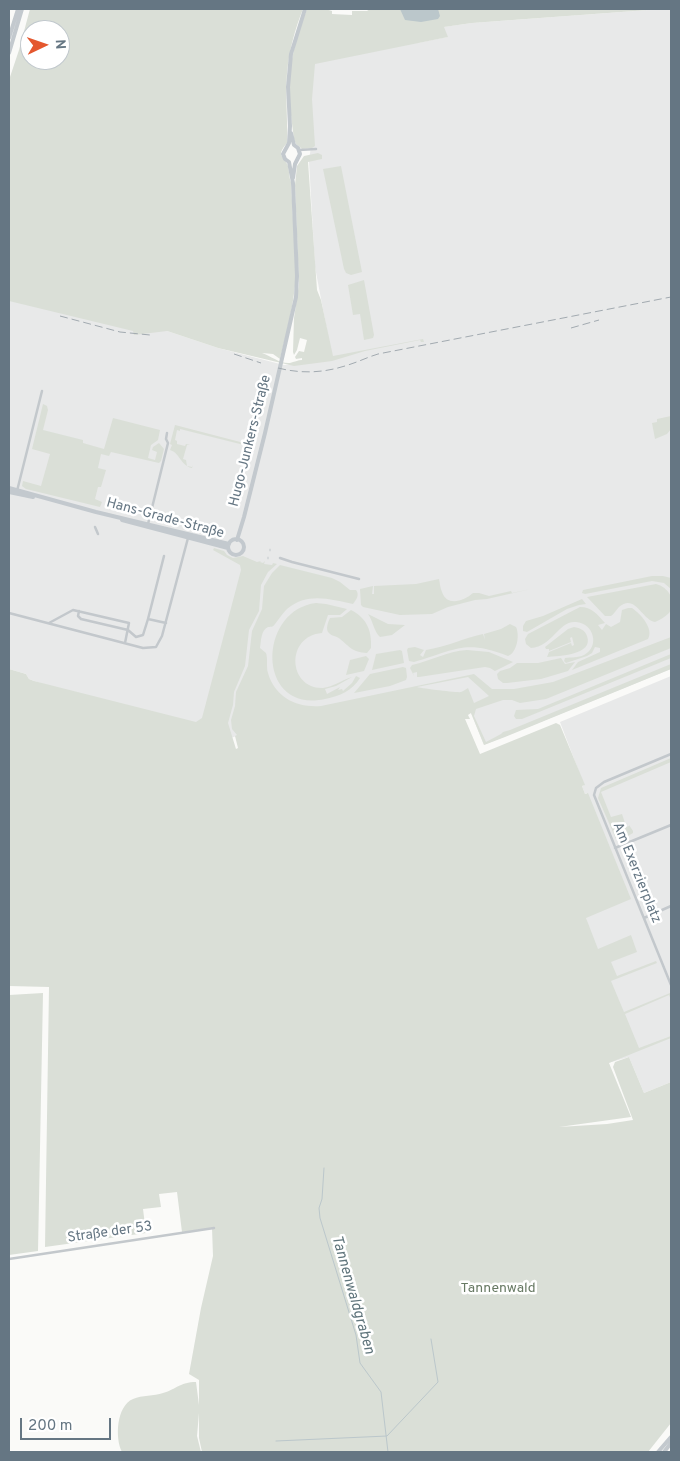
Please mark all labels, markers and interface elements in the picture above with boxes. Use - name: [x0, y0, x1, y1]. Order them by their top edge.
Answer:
- north arrow: [20, 20, 70, 70]
- text: N: [51, 39, 68, 50]
- street label: Hugo-Junkers-Straße: [227, 373, 275, 509]
- street label: Hans-Grade-Straße: [104, 495, 226, 543]
- street label: Am Exerzierplatz: [608, 820, 664, 926]
- street label: Straße der 53: [67, 1219, 153, 1247]
- water label: Tannenwaldgraben: [326, 1233, 378, 1357]
- park label: Tannenwald: [460, 1281, 536, 1297]
- scale bar: [22, 1408, 114, 1440]
- text: 200 m: [28, 1417, 73, 1436]

